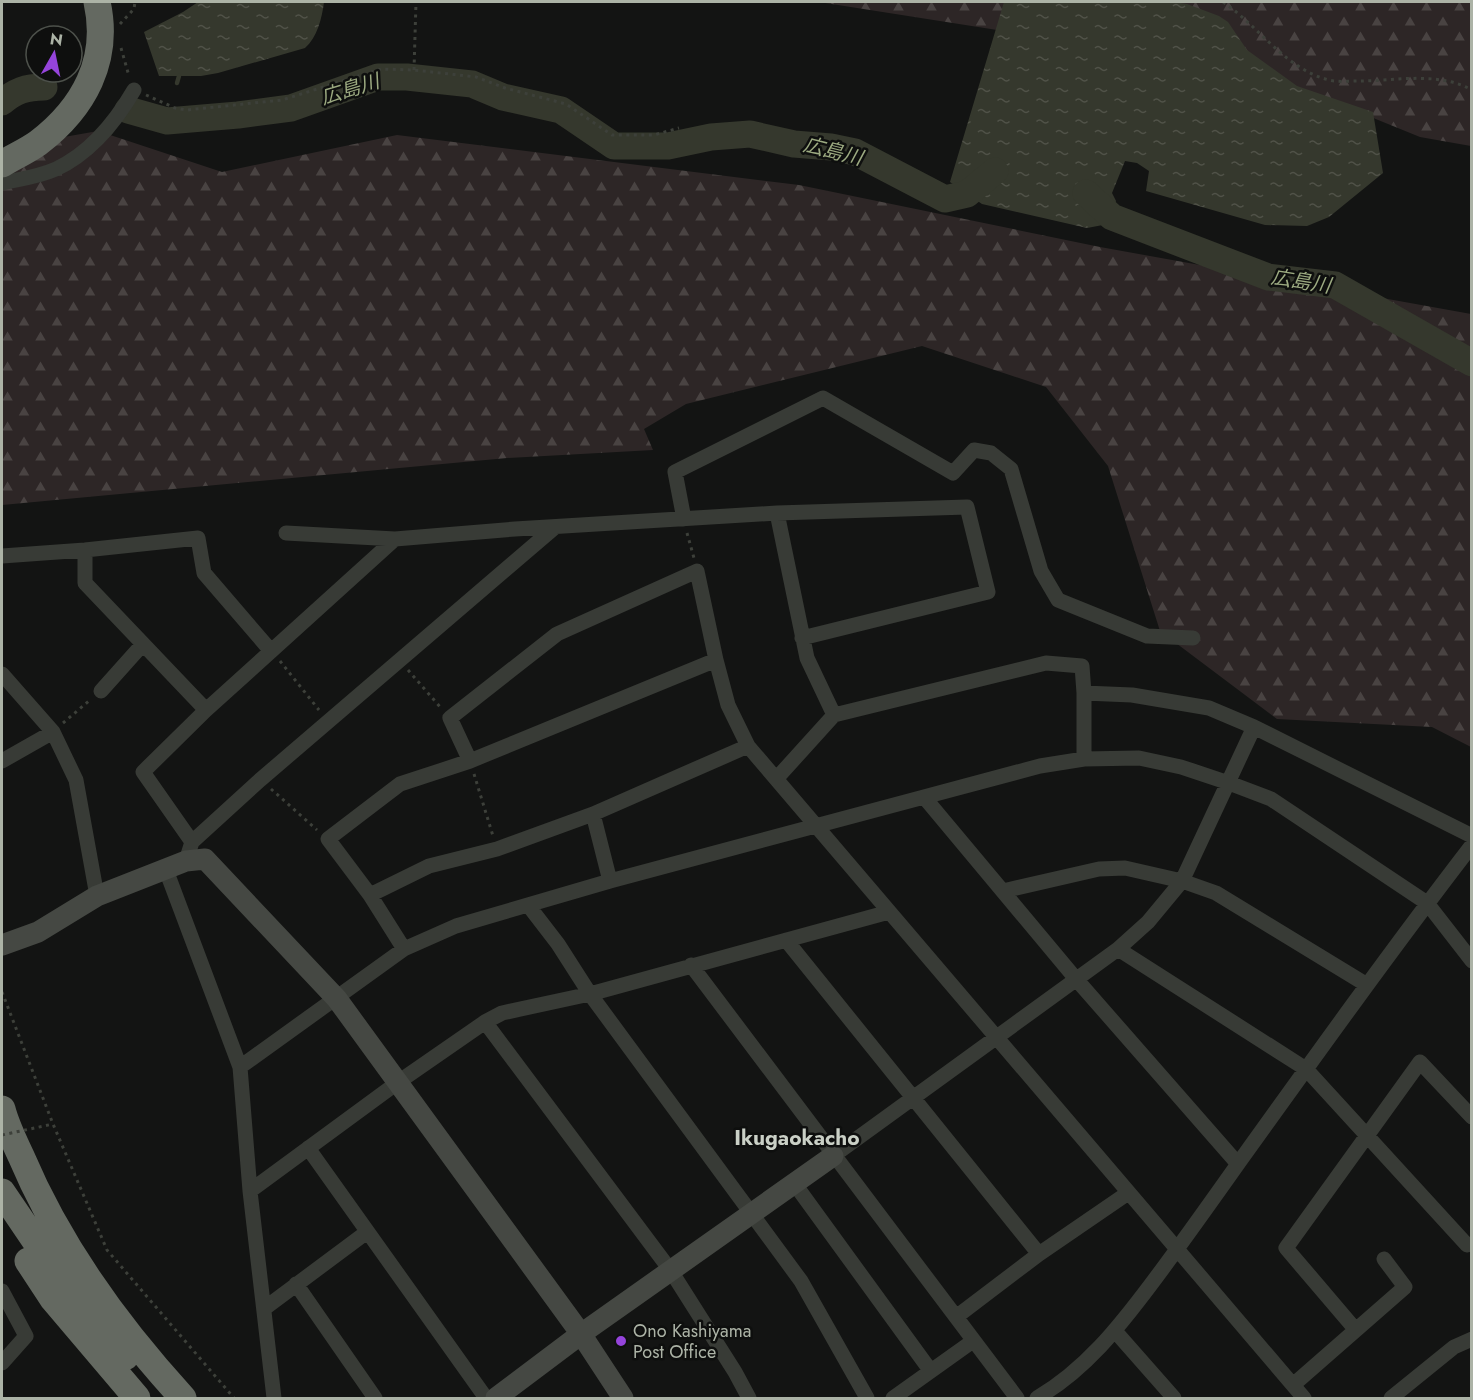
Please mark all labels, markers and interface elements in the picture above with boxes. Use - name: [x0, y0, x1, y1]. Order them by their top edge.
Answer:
- north arrow: [24, 24, 84, 84]
- text: N: [48, 27, 64, 52]
- water label: 広島川: [317, 66, 385, 112]
- water label: 広島川: [800, 130, 867, 173]
- water label: 広島川: [1269, 262, 1335, 301]
- district label: Ikugaokacho: [734, 1123, 860, 1153]
- place label: Ono Kashiyama Post Office: [633, 1318, 751, 1365]
- marker: Ono Kashiyama Post Office: [614, 1334, 628, 1348]

